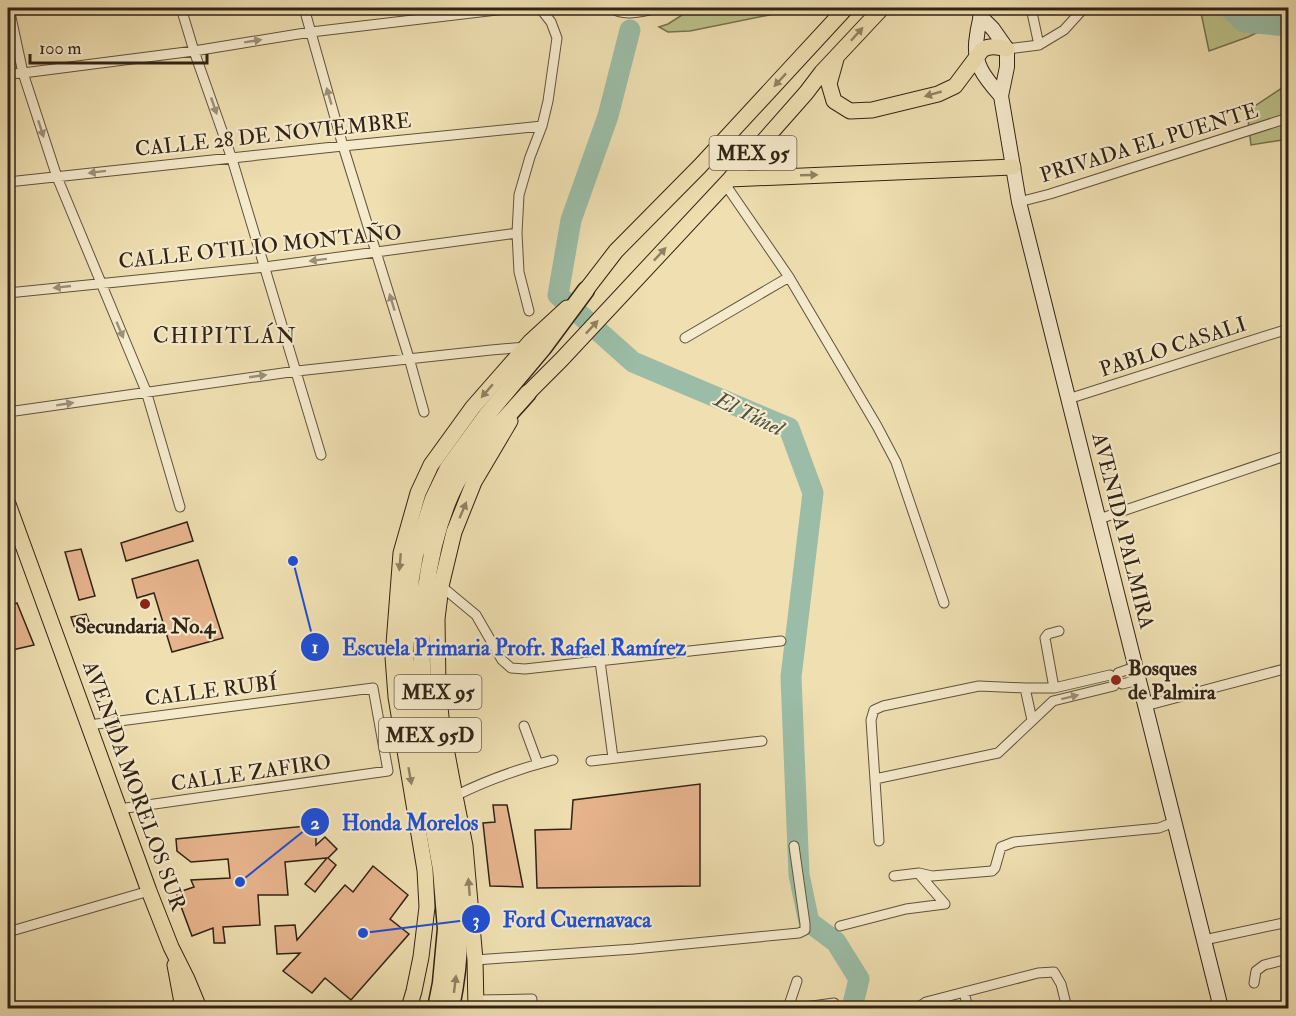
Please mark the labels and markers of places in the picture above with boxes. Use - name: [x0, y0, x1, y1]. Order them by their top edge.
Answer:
- marker: Secundaria No.4: [138, 597, 152, 611]
- place label: Secundaria No.4: [75, 613, 217, 640]
- callout: Escuela Primaria Profr. Rafael Ramírez: [300, 627, 698, 667]
- place label: Bosques de Palmira: [1128, 655, 1217, 706]
- marker: Bosques de Palmira: [1109, 673, 1123, 687]
- callout: Honda Morelos: [300, 802, 490, 842]
- callout: Ford Cuernavaca: [461, 899, 663, 939]

